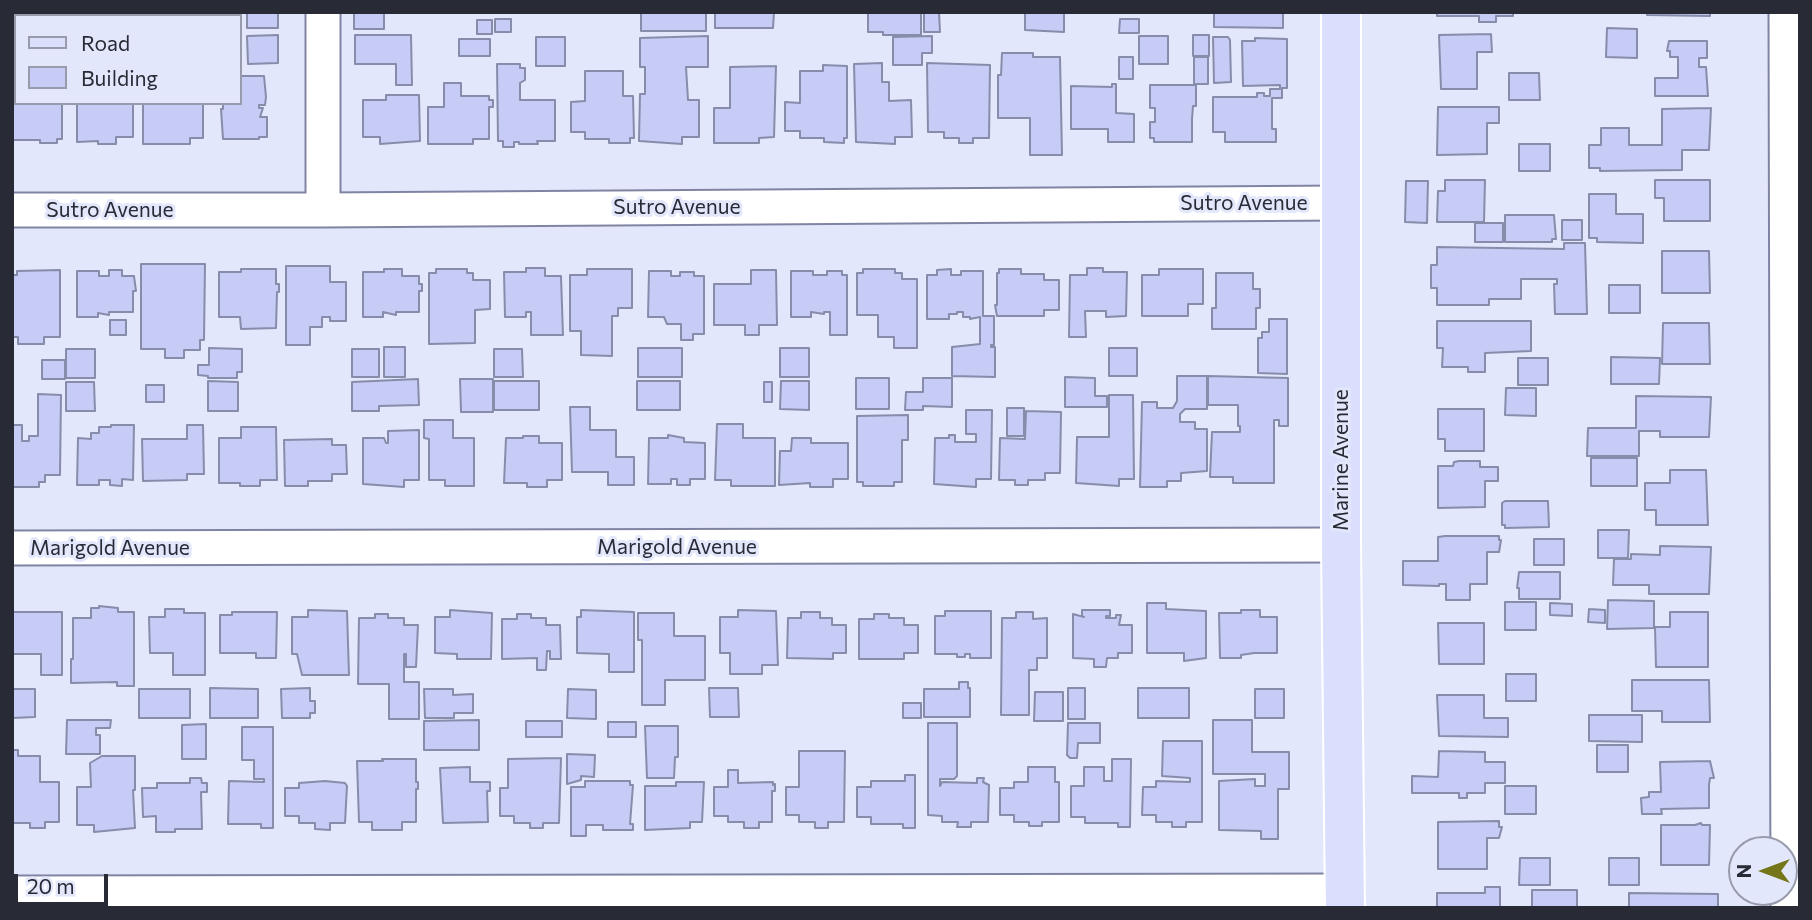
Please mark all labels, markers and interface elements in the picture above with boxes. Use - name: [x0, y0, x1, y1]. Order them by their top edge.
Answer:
- legend: [14, 14, 242, 105]
- text: Road: [81, 30, 130, 55]
- text: Building: [81, 65, 158, 90]
- street label: Sutro Avenue: [1180, 190, 1308, 216]
- street label: Sutro Avenue: [613, 194, 741, 220]
- street label: Sutro Avenue: [46, 197, 174, 223]
- street label: Marine Avenue: [1328, 389, 1354, 531]
- street label: Marigold Avenue: [597, 534, 757, 560]
- street label: Marigold Avenue: [30, 535, 190, 561]
- north arrow: [1728, 836, 1798, 906]
- scale bar: [18, 860, 112, 904]
- text: N: [1732, 864, 1755, 878]
- text: 20 m: [27, 873, 75, 898]

